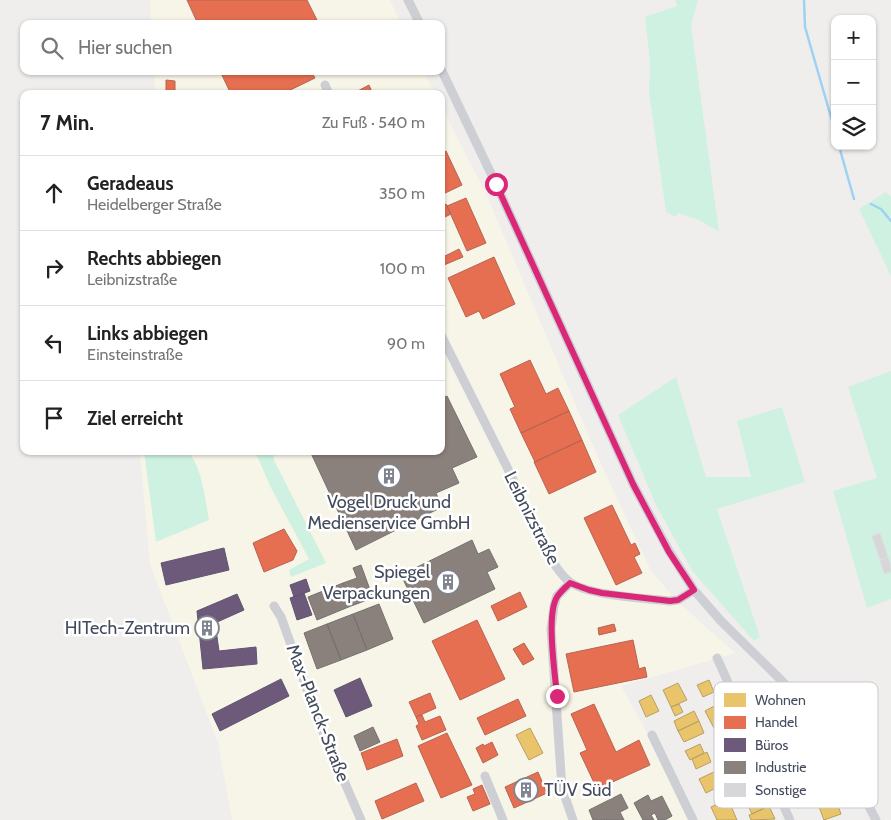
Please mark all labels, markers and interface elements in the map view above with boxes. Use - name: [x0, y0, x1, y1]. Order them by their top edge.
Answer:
- map controls: [831, 15, 876, 150]
- button: +: [831, 15, 876, 60]
- search box: [20, 20, 445, 75]
- icon: search: [38, 34, 66, 62]
- text: Hier suchen: [78, 36, 172, 59]
- button: −: [831, 60, 876, 105]
- button: layers: [831, 105, 876, 150]
- text: 7 Min.: [40, 110, 94, 135]
- text: Zu Fuß · 540 m: [322, 113, 425, 132]
- text: Geradeaus: [87, 172, 173, 195]
- route start: [485, 173, 508, 196]
- icon: ahead: [40, 179, 68, 207]
- text: 350 m: [379, 184, 425, 203]
- text: Heidelberger Straße: [87, 195, 222, 214]
- text: Rechts abbiegen: [87, 247, 221, 270]
- icon: right: [40, 254, 68, 282]
- text: 100 m: [380, 259, 425, 278]
- text: Leibnizstraße: [87, 270, 177, 289]
- text: Links abbiegen: [87, 322, 208, 345]
- icon: left: [40, 329, 68, 357]
- text: 90 m: [387, 334, 425, 353]
- text: Einsteinstraße: [87, 345, 183, 364]
- icon: arrive: [40, 404, 68, 432]
- text: Ziel erreicht: [87, 407, 183, 430]
- building icon: Vogel Druck und Medienservice GmbH: [376, 463, 402, 489]
- street label: Leibnizstraße: [499, 468, 565, 568]
- place label: Vogel Druck und Medienservice GmbH: [307, 491, 471, 534]
- place label: Spiegel Verpackungen: [323, 561, 431, 604]
- building icon: Spiegel Verpackungen: [435, 569, 461, 595]
- building icon: HITech-Zentrum: [194, 615, 220, 641]
- place label: HITech-Zentrum: [65, 617, 190, 639]
- street label: Max-Planck-Straße: [282, 641, 354, 785]
- legend: [714, 682, 878, 808]
- route end: [546, 685, 569, 708]
- text: Wohnen: [755, 691, 806, 709]
- text: Handel: [755, 713, 798, 731]
- text: Büros: [755, 736, 789, 754]
- text: Industrie: [755, 758, 806, 776]
- building icon: TÜV Süd: [513, 777, 539, 803]
- place label: TÜV Süd: [544, 779, 611, 801]
- text: Sonstige: [755, 781, 806, 799]

